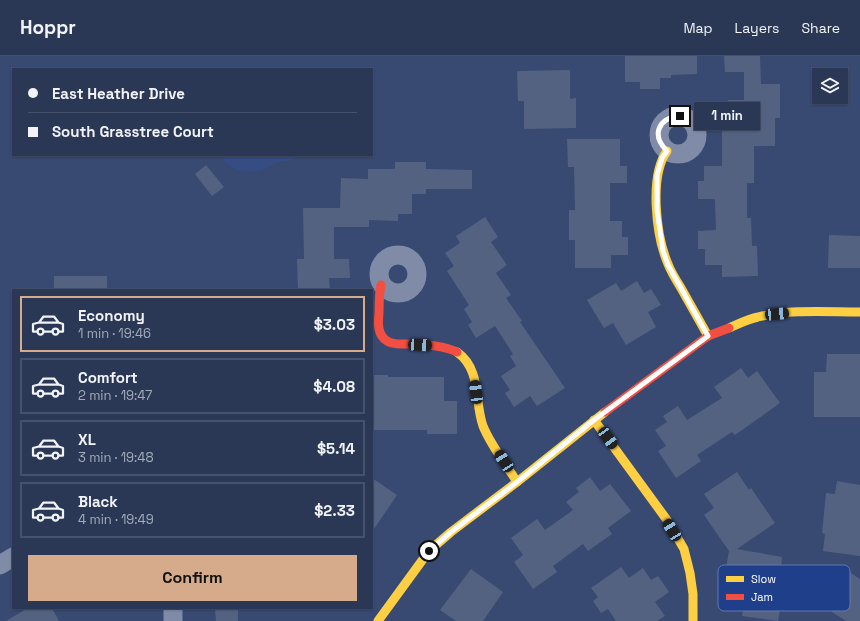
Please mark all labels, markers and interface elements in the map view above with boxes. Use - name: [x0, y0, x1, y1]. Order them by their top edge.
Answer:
- text: Hoppr: [20, 15, 76, 40]
- text: Map: [683, 19, 713, 37]
- text: Layers: [735, 19, 779, 37]
- text: Share: [801, 19, 840, 37]
- map controls: [812, 68, 848, 104]
- button: layers: [812, 68, 848, 104]
- text: East Heather Drive: [52, 84, 185, 103]
- callout: 1 min: [694, 102, 760, 130]
- route end: [671, 107, 689, 125]
- text: 1 min: [711, 107, 743, 124]
- text: South Grasstree Court: [52, 122, 214, 141]
- icon: car: [30, 306, 66, 342]
- text: Economy: [78, 306, 145, 325]
- car: [765, 307, 789, 321]
- text: $3.03: [314, 315, 355, 334]
- text: 1 min · 19:46: [78, 325, 151, 342]
- car: [408, 338, 432, 352]
- icon: car: [30, 368, 66, 404]
- text: Comfort: [78, 368, 138, 387]
- text: $4.08: [313, 377, 355, 396]
- car: [469, 379, 483, 405]
- text: 2 min · 19:47: [78, 387, 152, 404]
- car: [596, 425, 620, 451]
- icon: car: [30, 430, 66, 466]
- text: XL: [78, 430, 96, 449]
- text: $5.14: [317, 439, 355, 458]
- car: [492, 448, 516, 474]
- text: 3 min · 19:48: [78, 449, 154, 466]
- icon: car: [30, 492, 66, 528]
- text: Black: [78, 492, 118, 511]
- text: $2.33: [314, 501, 355, 520]
- text: 4 min · 19:49: [78, 511, 154, 528]
- car: [661, 517, 683, 543]
- route start: [420, 542, 438, 560]
- button: Confirm: [28, 555, 357, 601]
- legend: [718, 565, 850, 611]
- text: Slow: [751, 572, 776, 586]
- text: Jam: [751, 590, 773, 604]

